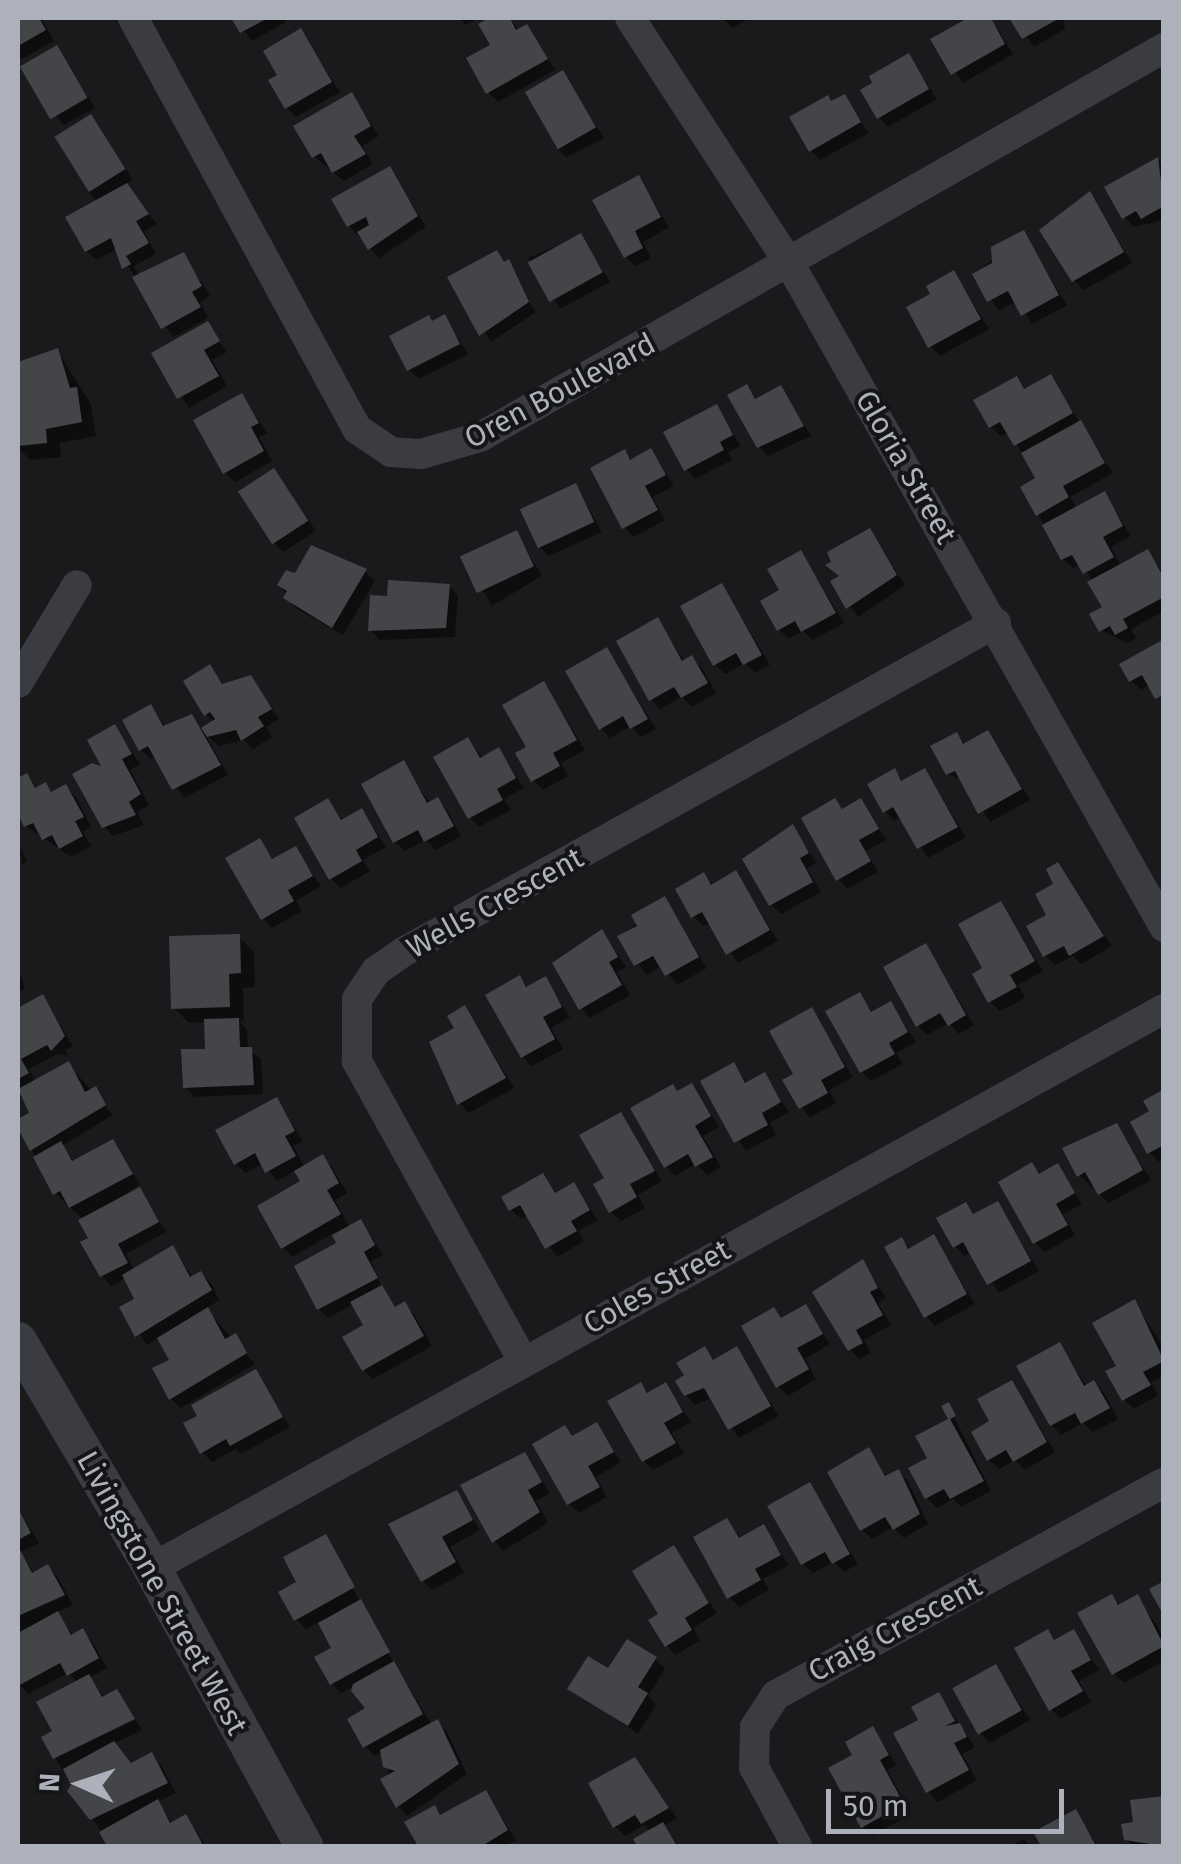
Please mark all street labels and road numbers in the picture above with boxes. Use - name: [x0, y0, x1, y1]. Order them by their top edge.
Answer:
- street label: Oren Boulevard: [459, 326, 661, 456]
- street label: Gloria Street: [848, 384, 964, 550]
- street label: Wells Crescent: [400, 840, 590, 966]
- street label: Coles Street: [577, 1232, 737, 1342]
- street label: Livingstone Street West: [69, 1445, 255, 1741]
- street label: Craig Crescent: [802, 1568, 988, 1690]

